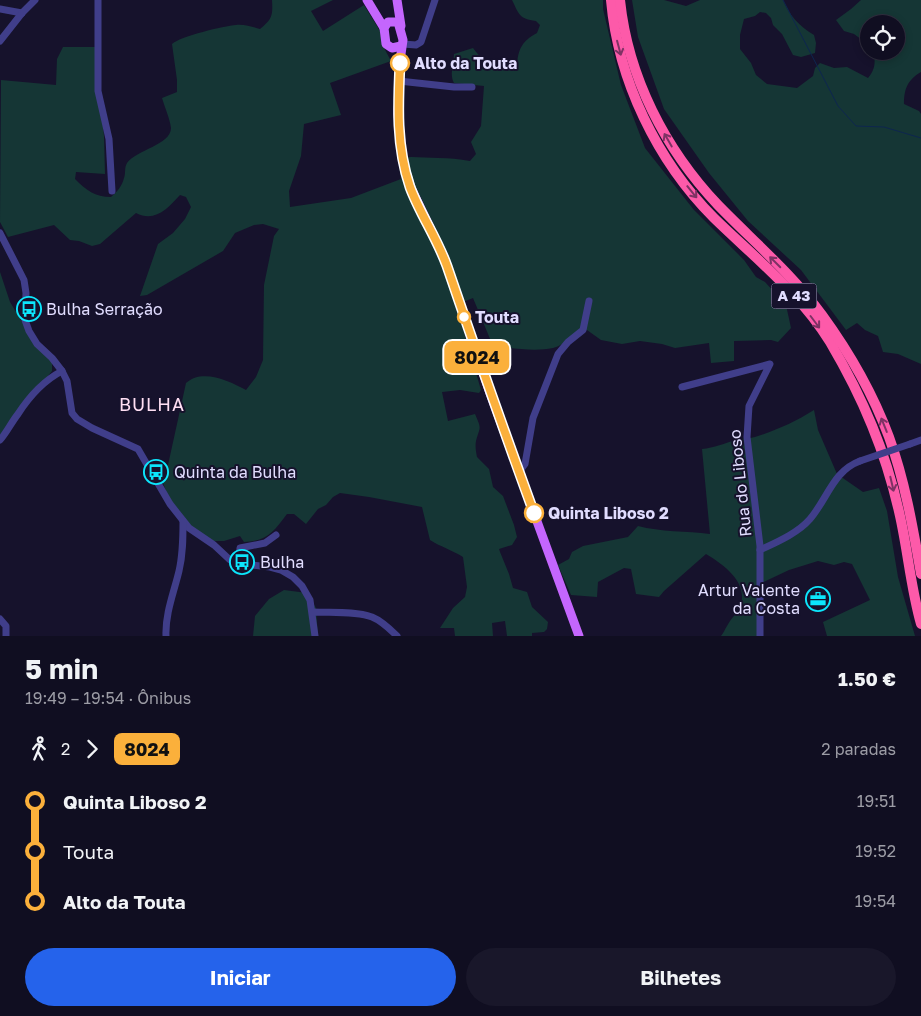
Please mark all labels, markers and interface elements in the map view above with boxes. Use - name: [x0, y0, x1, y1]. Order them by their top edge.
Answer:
- map controls: [860, 15, 905, 60]
- button: locate: [860, 15, 905, 60]
- one-way arrow: [615, 39, 624, 55]
- marker: Alto da Touta: [390, 53, 410, 73]
- place label: Alto da Touta: [414, 53, 517, 73]
- one-way arrow: [663, 134, 673, 148]
- one-way arrow: [686, 185, 697, 198]
- one-way arrow: [770, 256, 782, 268]
- road number: A 43: [772, 284, 816, 308]
- bus stop icon: Bulha Serração: [16, 296, 42, 322]
- place label: Bulha Serração: [46, 299, 163, 319]
- place label: Touta: [475, 307, 519, 327]
- marker: Touta: [457, 310, 471, 324]
- one-way arrow: [810, 315, 821, 328]
- line badge: 8024: [442, 341, 512, 373]
- text: 8024: [454, 346, 500, 368]
- district label: BULHA: [119, 393, 185, 415]
- one-way arrow: [879, 418, 888, 433]
- street label: Rua do Liboso: [724, 428, 756, 538]
- bus stop icon: Quinta da Bulha: [143, 459, 169, 485]
- place label: Quinta da Bulha: [174, 462, 296, 482]
- one-way arrow: [888, 475, 897, 491]
- marker: Quinta Liboso 2: [524, 503, 544, 523]
- place label: Quinta Liboso 2: [548, 503, 669, 523]
- bus stop icon: Bulha: [229, 549, 255, 575]
- place label: Bulha: [260, 552, 304, 572]
- place label: Artur Valente da Costa: [698, 580, 800, 618]
- office icon: Artur Valente da Costa: [805, 586, 831, 612]
- text: 5 min: [25, 652, 98, 685]
- text: 1.50 €: [838, 667, 896, 690]
- text: 19:49 – 19:54 · Ônibus: [25, 688, 191, 708]
- icon: walk: [25, 735, 53, 763]
- icon: forward: [78, 735, 106, 763]
- text: 8024: [124, 738, 170, 760]
- text: 2: [61, 739, 70, 759]
- text: 2 paradas: [821, 739, 896, 759]
- text: Quinta Liboso 2: [63, 790, 207, 813]
- text: 19:51: [857, 791, 896, 811]
- text: Touta: [63, 840, 114, 863]
- text: 19:52: [855, 841, 896, 861]
- text: Alto da Touta: [63, 890, 186, 913]
- text: 19:54: [855, 891, 896, 911]
- button: Iniciar: [25, 948, 456, 1006]
- button: Bilhetes: [466, 948, 896, 1006]

